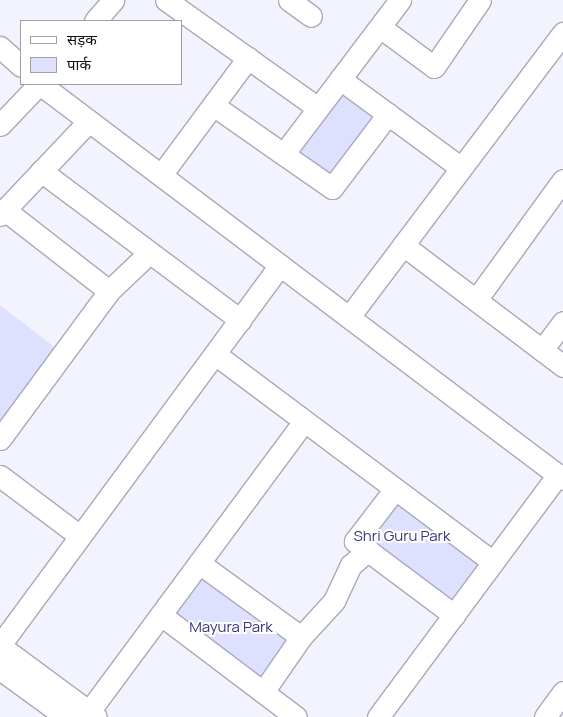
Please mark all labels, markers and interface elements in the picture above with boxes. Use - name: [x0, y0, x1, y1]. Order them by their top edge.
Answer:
- legend: [20, 20, 182, 85]
- text: सड़क: [67, 29, 97, 50]
- text: पार्क: [67, 54, 91, 75]
- park label: Shri Guru Park: [354, 527, 450, 545]
- park label: Mayura Park: [189, 618, 273, 636]

